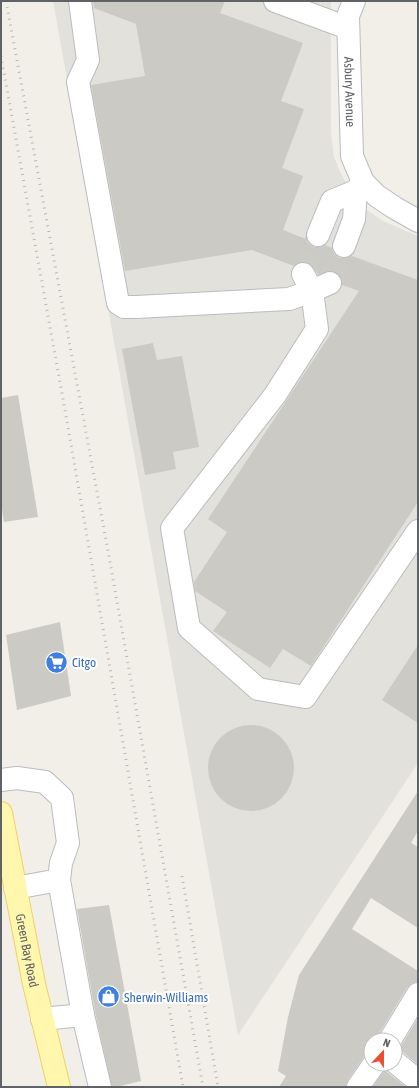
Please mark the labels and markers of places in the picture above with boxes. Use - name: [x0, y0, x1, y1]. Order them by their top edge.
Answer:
- supermarket icon: Citgo: [44, 649, 70, 675]
- place label: Citgo: [72, 655, 96, 670]
- shop icon: Sherwin-Williams: [96, 984, 122, 1010]
- place label: Sherwin-Williams: [124, 990, 209, 1005]

